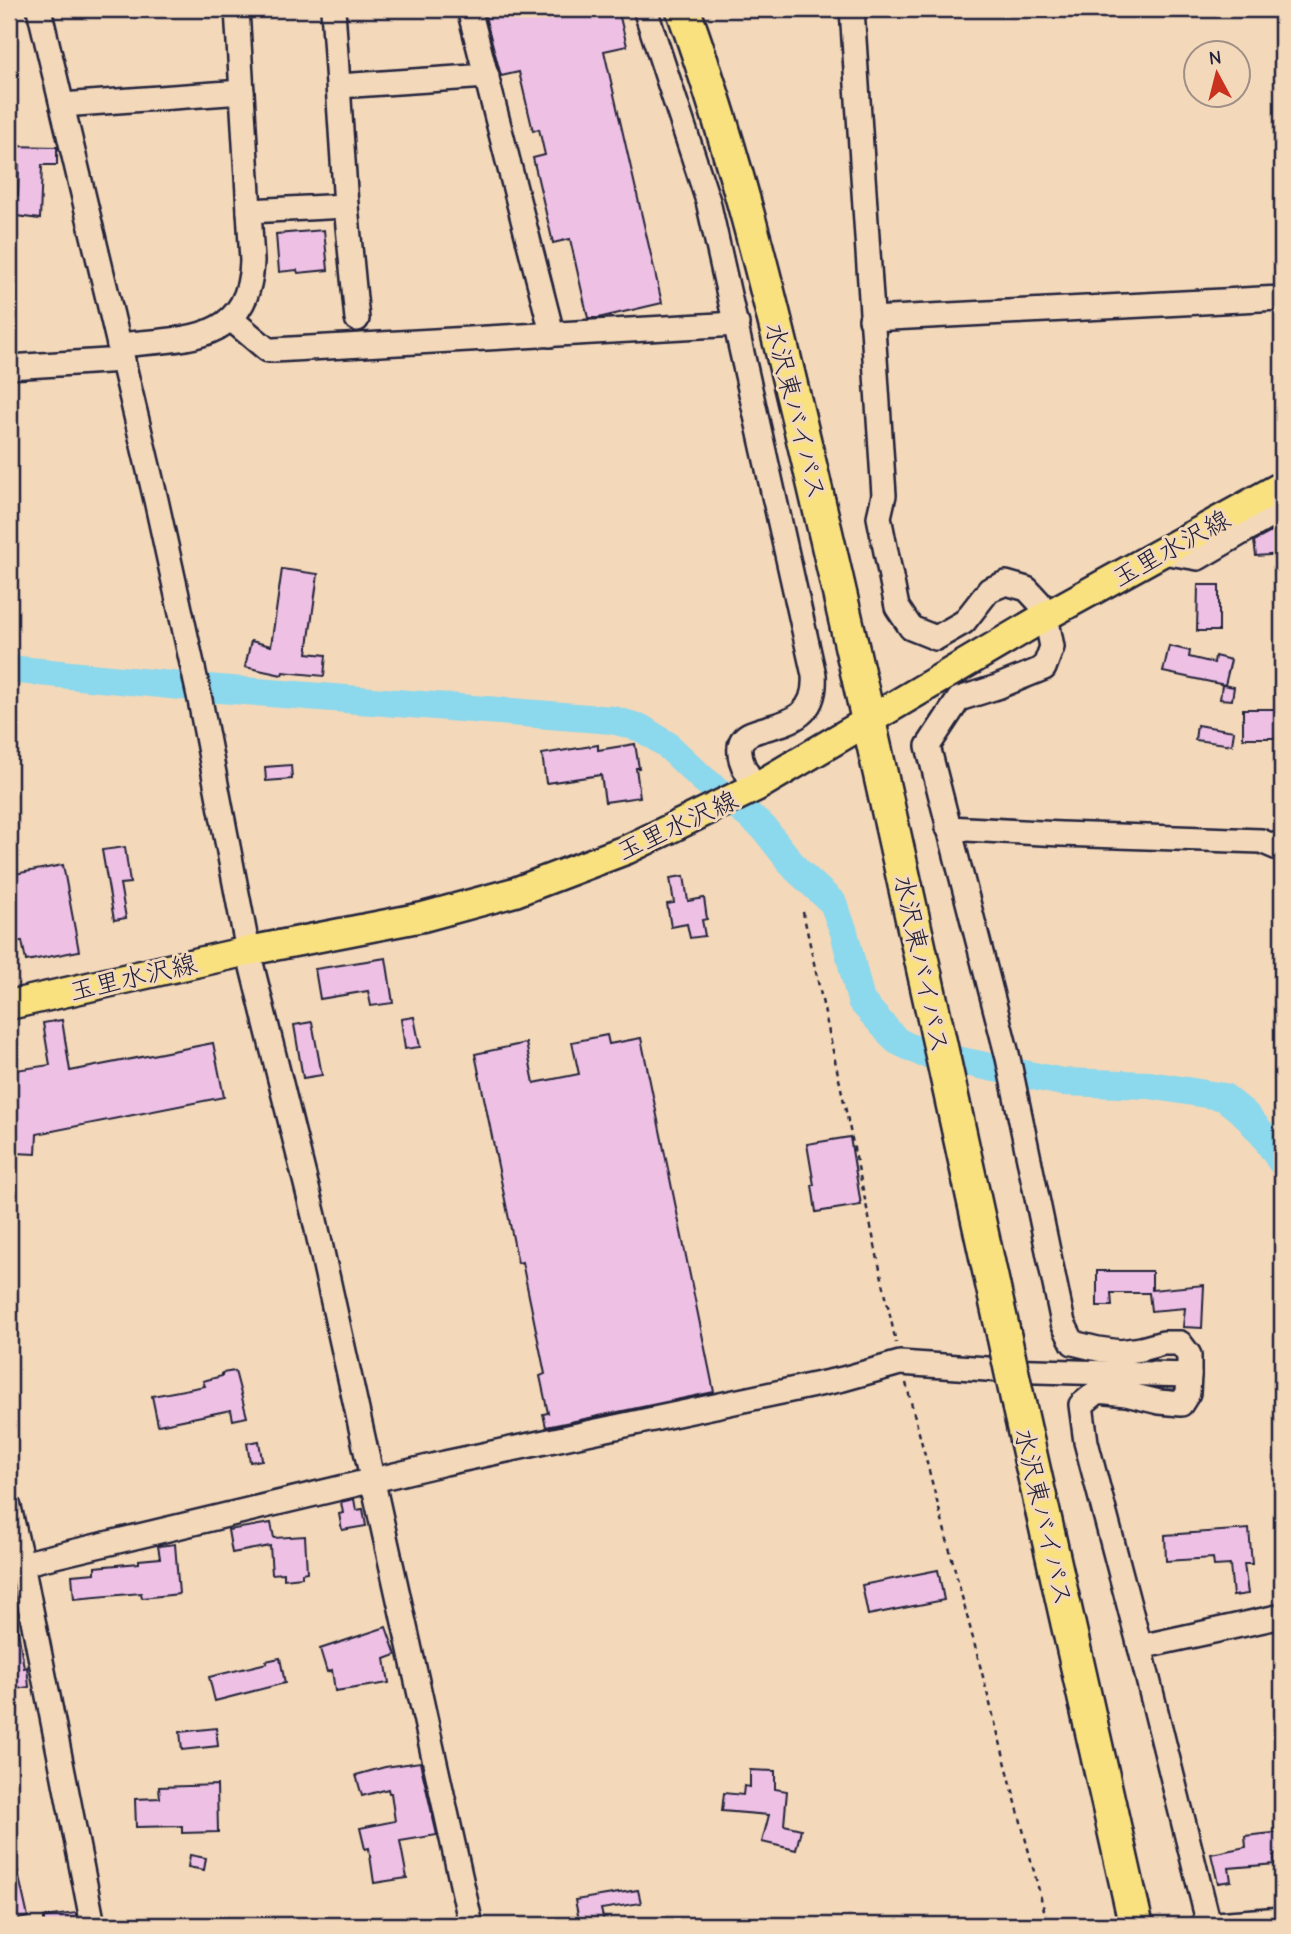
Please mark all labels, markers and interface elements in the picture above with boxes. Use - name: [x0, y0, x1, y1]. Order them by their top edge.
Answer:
- north arrow: [1182, 38, 1252, 108]
- text: N: [1208, 46, 1223, 70]
- street label: 水沢東バイパス: [759, 320, 832, 503]
- street label: 玉里水沢線: [1107, 504, 1236, 594]
- street label: 玉里水沢線: [612, 785, 743, 867]
- street label: 水沢東バイパス: [887, 872, 955, 1056]
- street label: 玉里水沢線: [67, 949, 200, 1007]
- street label: 水沢東バイパス: [1008, 1425, 1078, 1609]

